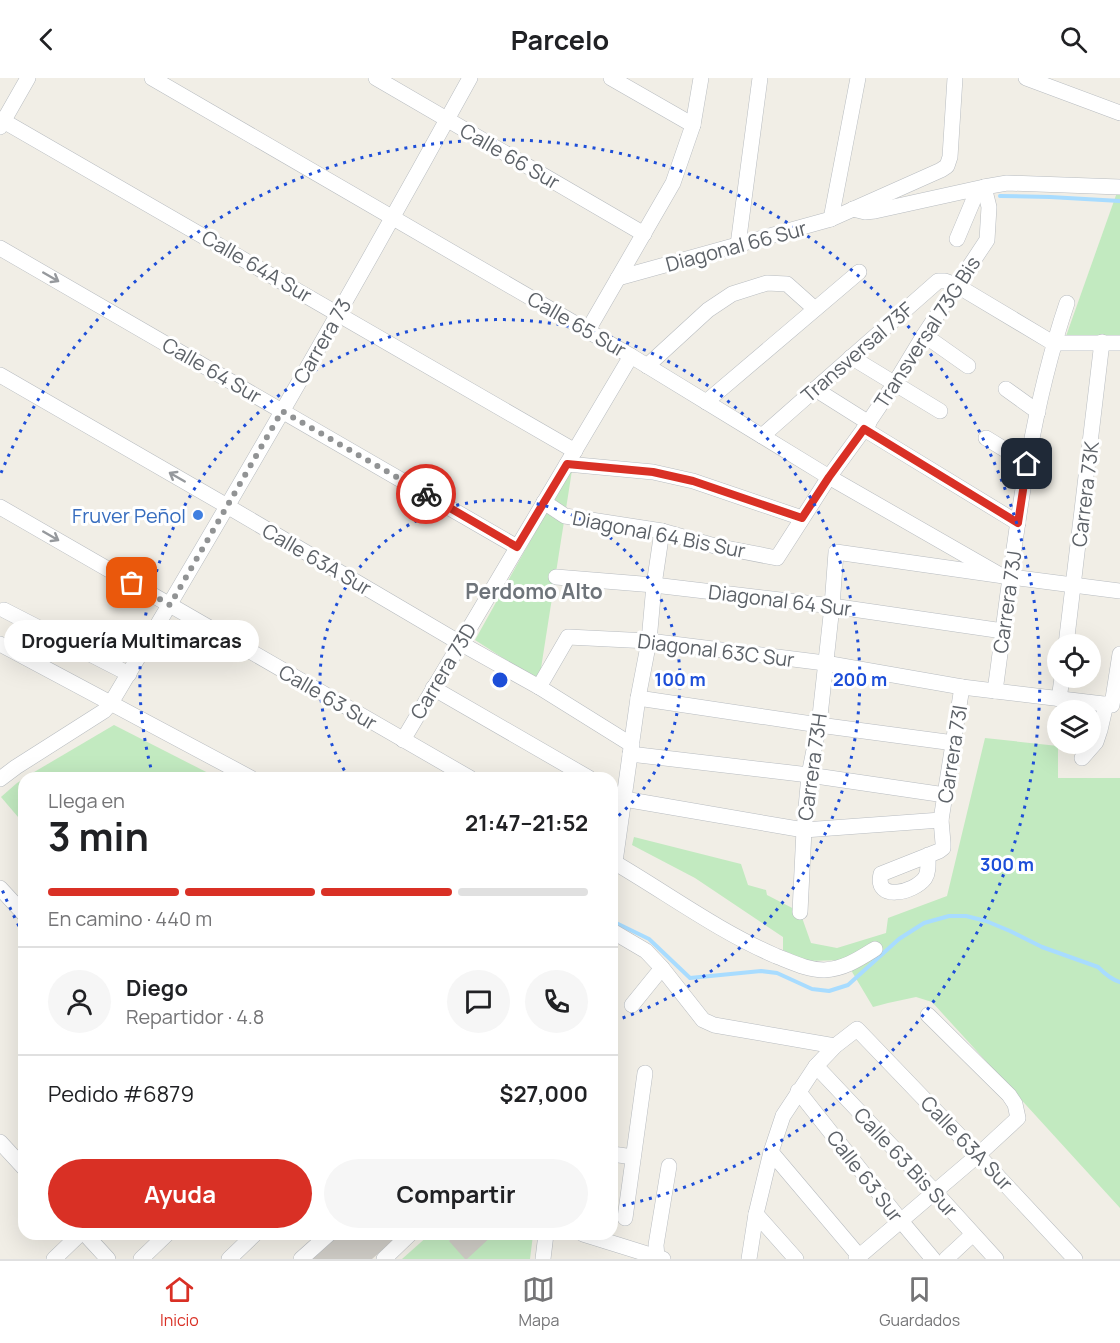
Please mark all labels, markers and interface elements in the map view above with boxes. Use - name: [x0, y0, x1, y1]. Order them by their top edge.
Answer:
- text: Parcelo: [511, 21, 609, 58]
- icon: back: [30, 23, 63, 56]
- icon: search: [1057, 23, 1090, 56]
- street label: Calle 66 Sur: [455, 117, 565, 195]
- street label: Diagonal 66 Sur: [663, 214, 809, 278]
- street label: Calle 64A Sur: [197, 224, 317, 308]
- street label: Transversal 73G Bis: [868, 251, 986, 413]
- one-way arrow: [42, 271, 59, 283]
- street label: Calle 65 Sur: [523, 285, 631, 363]
- street label: Carrera 73: [287, 293, 357, 389]
- street label: Transversal 73F: [795, 296, 919, 408]
- street label: Calle 64 Sur: [158, 331, 266, 409]
- pin: [1001, 438, 1052, 489]
- street label: Carrera 73K: [1065, 440, 1105, 548]
- icon: home: [1010, 447, 1043, 480]
- courier: [396, 464, 456, 524]
- one-way arrow: [169, 471, 186, 483]
- icon: bike: [410, 478, 443, 511]
- place label: Fruver Peñol: [72, 502, 186, 529]
- street label: Diagonal 64 Bis Sur: [570, 504, 748, 564]
- marker: Fruver Peñol: [191, 508, 205, 522]
- street label: Calle 63A Sur: [257, 517, 377, 601]
- one-way arrow: [42, 530, 59, 542]
- street label: Carrera 73J: [986, 549, 1028, 655]
- pin: [106, 557, 157, 608]
- icon: bag: [115, 566, 148, 599]
- district label: Perdomo Alto: [465, 577, 603, 605]
- street label: Diagonal 64 Sur: [707, 578, 853, 622]
- street label: Carrera 73D: [404, 618, 482, 724]
- callout: Droguería Multimarcas: [4, 619, 260, 661]
- text: Droguería Multimarcas: [21, 627, 242, 654]
- street label: Diagonal 63C Sur: [636, 627, 796, 673]
- map controls: [1047, 634, 1101, 754]
- button: locate: [1047, 634, 1101, 688]
- street label: Calle 63 Sur: [274, 658, 382, 736]
- text: 100 m: [654, 667, 706, 691]
- text: 200 m: [833, 667, 887, 691]
- centre of rings: [490, 670, 510, 690]
- button: layers: [1047, 700, 1101, 754]
- street label: Carrera 73I: [931, 703, 973, 805]
- street label: Carrera 73H: [791, 712, 833, 822]
- text: Llega en: [48, 787, 125, 814]
- text: 21:47–21:52: [465, 808, 588, 838]
- text: 3 min: [48, 809, 149, 863]
- text: 300 m: [980, 852, 1034, 876]
- text: En camino · 440 m: [48, 905, 212, 932]
- button: person: [48, 970, 111, 1033]
- button: chat: [447, 970, 510, 1033]
- button: phone: [525, 970, 588, 1033]
- text: Diego: [126, 973, 188, 1003]
- text: Repartidor · 4.8: [126, 1003, 264, 1030]
- text: Pedido #6879: [48, 1079, 194, 1109]
- text: $27,000: [500, 1079, 588, 1109]
- street label: Calle 63A Sur: [915, 1090, 1019, 1196]
- street label: Calle 63 Bis Sur: [848, 1101, 964, 1223]
- street label: Calle 63 Sur: [821, 1125, 909, 1227]
- button: Ayuda: [48, 1159, 312, 1228]
- button: Compartir: [324, 1159, 588, 1228]
- tab: Inicio: [160, 1273, 199, 1331]
- tab: Mapa: [519, 1273, 559, 1331]
- tab: Guardados: [879, 1273, 960, 1331]

